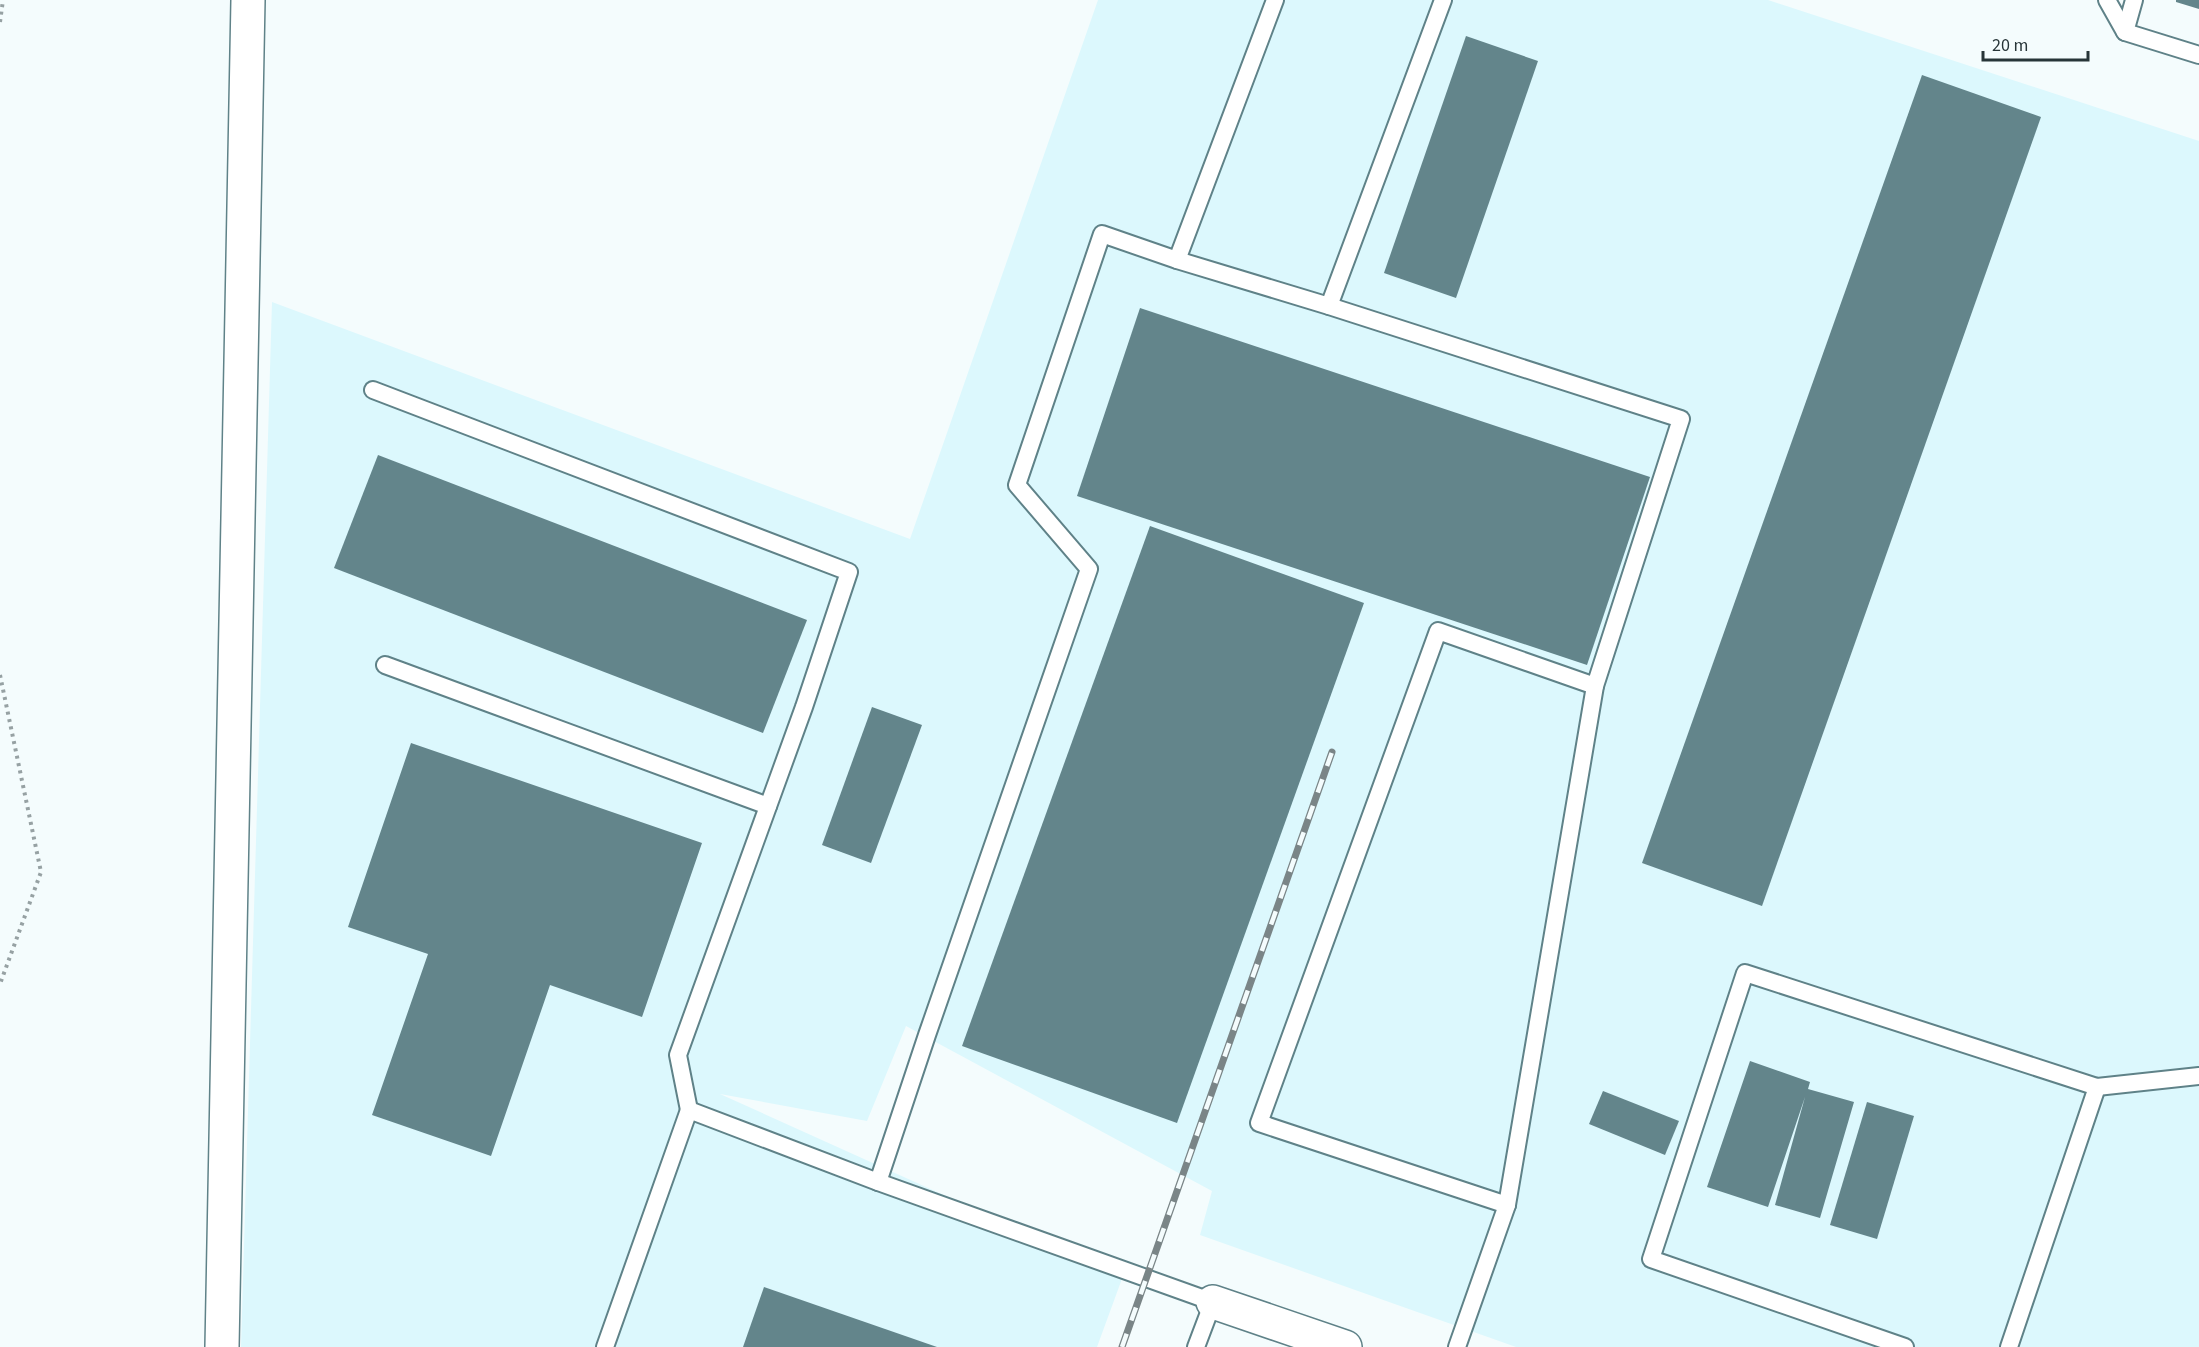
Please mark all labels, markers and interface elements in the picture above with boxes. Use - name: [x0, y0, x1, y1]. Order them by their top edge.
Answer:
- scale bar: [1983, 24, 2088, 62]
- text: 20 m: [1992, 33, 2028, 58]

